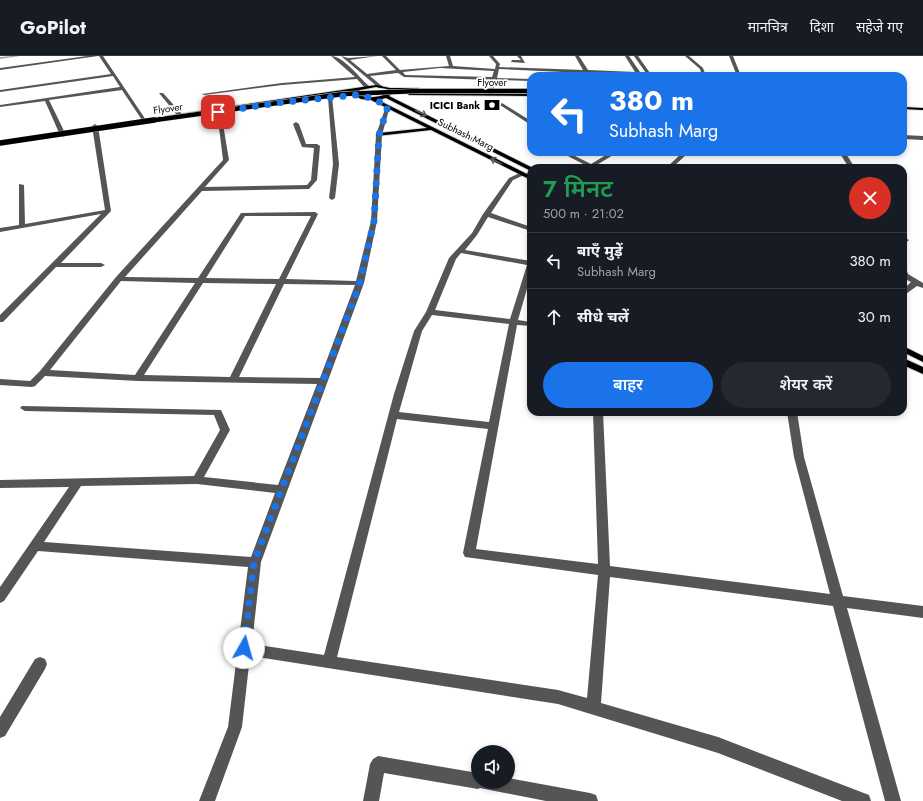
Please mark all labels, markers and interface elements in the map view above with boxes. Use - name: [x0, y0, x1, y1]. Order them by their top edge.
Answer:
- text: GoPilot: [20, 14, 86, 41]
- text: मानचित्र: [748, 17, 788, 37]
- text: दिशा: [810, 17, 834, 37]
- text: सहेजे गए: [856, 17, 903, 37]
- street label: Flyover: [477, 75, 507, 90]
- text: 380 m: [609, 80, 694, 121]
- icon: left: [543, 88, 595, 140]
- pin: [201, 95, 235, 129]
- bank icon: ICICI Bank: [483, 96, 501, 114]
- place label: ICICI Bank: [430, 98, 480, 113]
- street label: Flyover: [152, 99, 184, 118]
- icon: arrive: [207, 101, 229, 123]
- one-way arrow: [415, 110, 427, 117]
- street label: Subhash Marg: [435, 114, 496, 154]
- text: Subhash Marg: [609, 118, 718, 144]
- one-way arrow: [490, 157, 502, 164]
- text: 7 मिनट: [543, 171, 613, 206]
- button: close: [849, 177, 891, 219]
- text: 500 m · 21:02: [543, 204, 624, 223]
- text: बाएँ मुड़ें: [577, 240, 623, 262]
- icon: left: [543, 250, 565, 272]
- text: 380 m: [849, 250, 891, 272]
- text: Subhash Marg: [577, 262, 656, 281]
- icon: ahead: [543, 306, 565, 328]
- text: सीधे चलें: [577, 306, 629, 328]
- text: 30 m: [858, 306, 891, 328]
- button: बाहर: [543, 362, 713, 408]
- button: शेयर करें: [721, 362, 891, 408]
- position arrow: [223, 627, 265, 669]
- map controls: [471, 745, 515, 789]
- button: sound: [471, 745, 515, 789]

